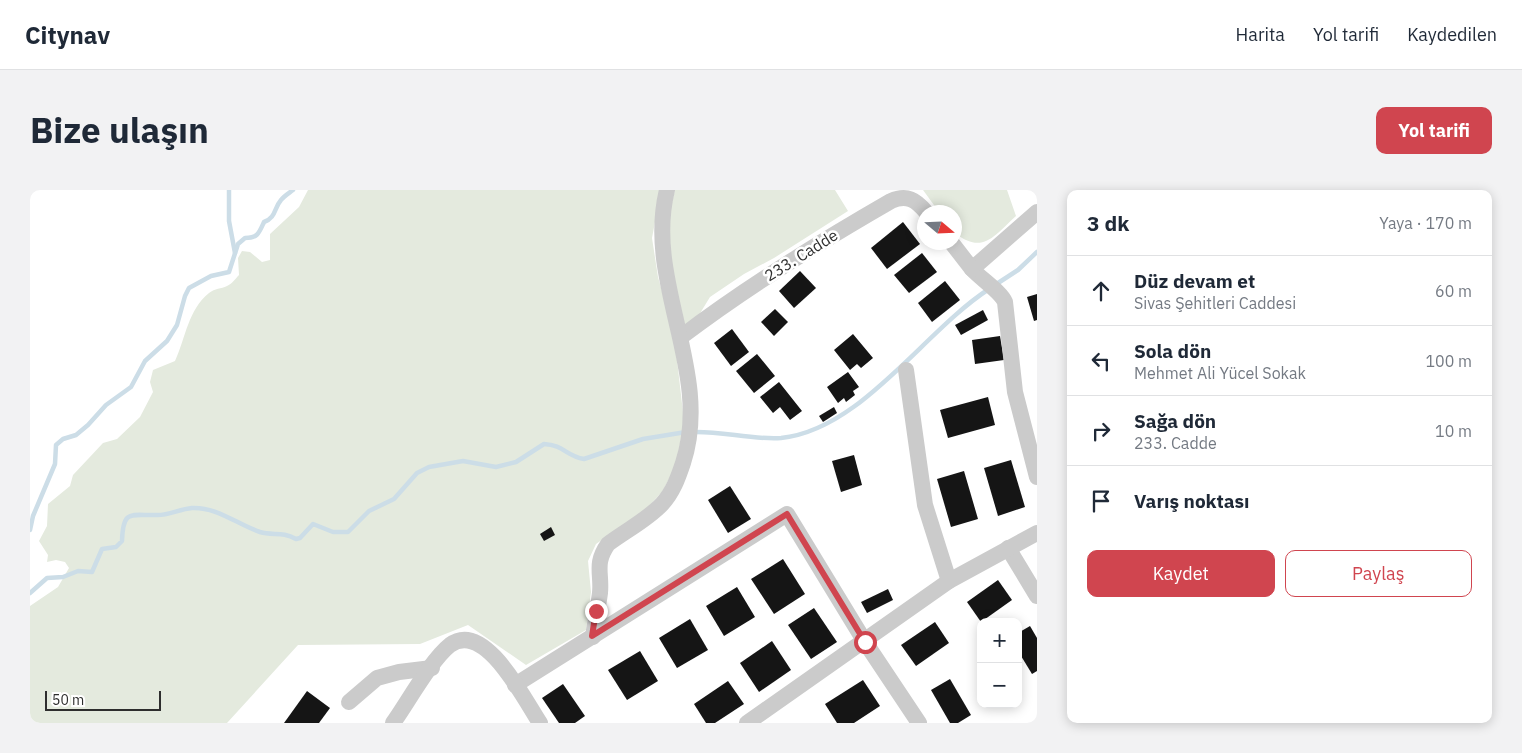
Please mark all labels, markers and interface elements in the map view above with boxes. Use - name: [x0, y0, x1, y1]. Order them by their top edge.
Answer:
- text: Citynav: [25, 19, 110, 51]
- text: Harita: [1236, 23, 1285, 46]
- text: Yol tarifi: [1313, 23, 1379, 46]
- text: Kaydedilen: [1407, 23, 1497, 46]
- text: Bize ulaşın: [30, 107, 209, 153]
- button: Yol tarifi: [1376, 107, 1492, 154]
- north arrow: [917, 205, 962, 250]
- text: 3 dk: [1087, 209, 1129, 237]
- text: Yaya · 170 m: [1379, 213, 1472, 233]
- street label: 233. Cadde: [761, 224, 842, 285]
- text: Düz devam et: [1134, 269, 1255, 293]
- icon: ahead: [1087, 277, 1115, 305]
- text: 60 m: [1435, 281, 1472, 301]
- text: Sivas Şehitleri Caddesi: [1134, 293, 1296, 313]
- text: Sola dön: [1134, 339, 1211, 363]
- icon: left: [1087, 347, 1115, 375]
- text: 100 m: [1425, 351, 1472, 371]
- text: Mehmet Ali Yücel Sokak: [1134, 363, 1306, 383]
- text: Sağa dön: [1134, 409, 1216, 433]
- icon: right: [1087, 417, 1115, 445]
- text: 10 m: [1435, 421, 1472, 441]
- text: 233. Cadde: [1134, 433, 1217, 453]
- icon: arrive: [1087, 487, 1115, 515]
- text: Varış noktası: [1134, 489, 1249, 513]
- button: Kaydet: [1087, 550, 1275, 597]
- button: Paylaş: [1285, 550, 1472, 597]
- route end: [585, 600, 608, 623]
- map controls: [977, 618, 1022, 708]
- button: +: [977, 618, 1022, 663]
- route start: [854, 631, 877, 654]
- button: −: [977, 663, 1022, 708]
- scale bar: [45, 688, 161, 711]
- text: 50 m: [52, 691, 84, 709]

